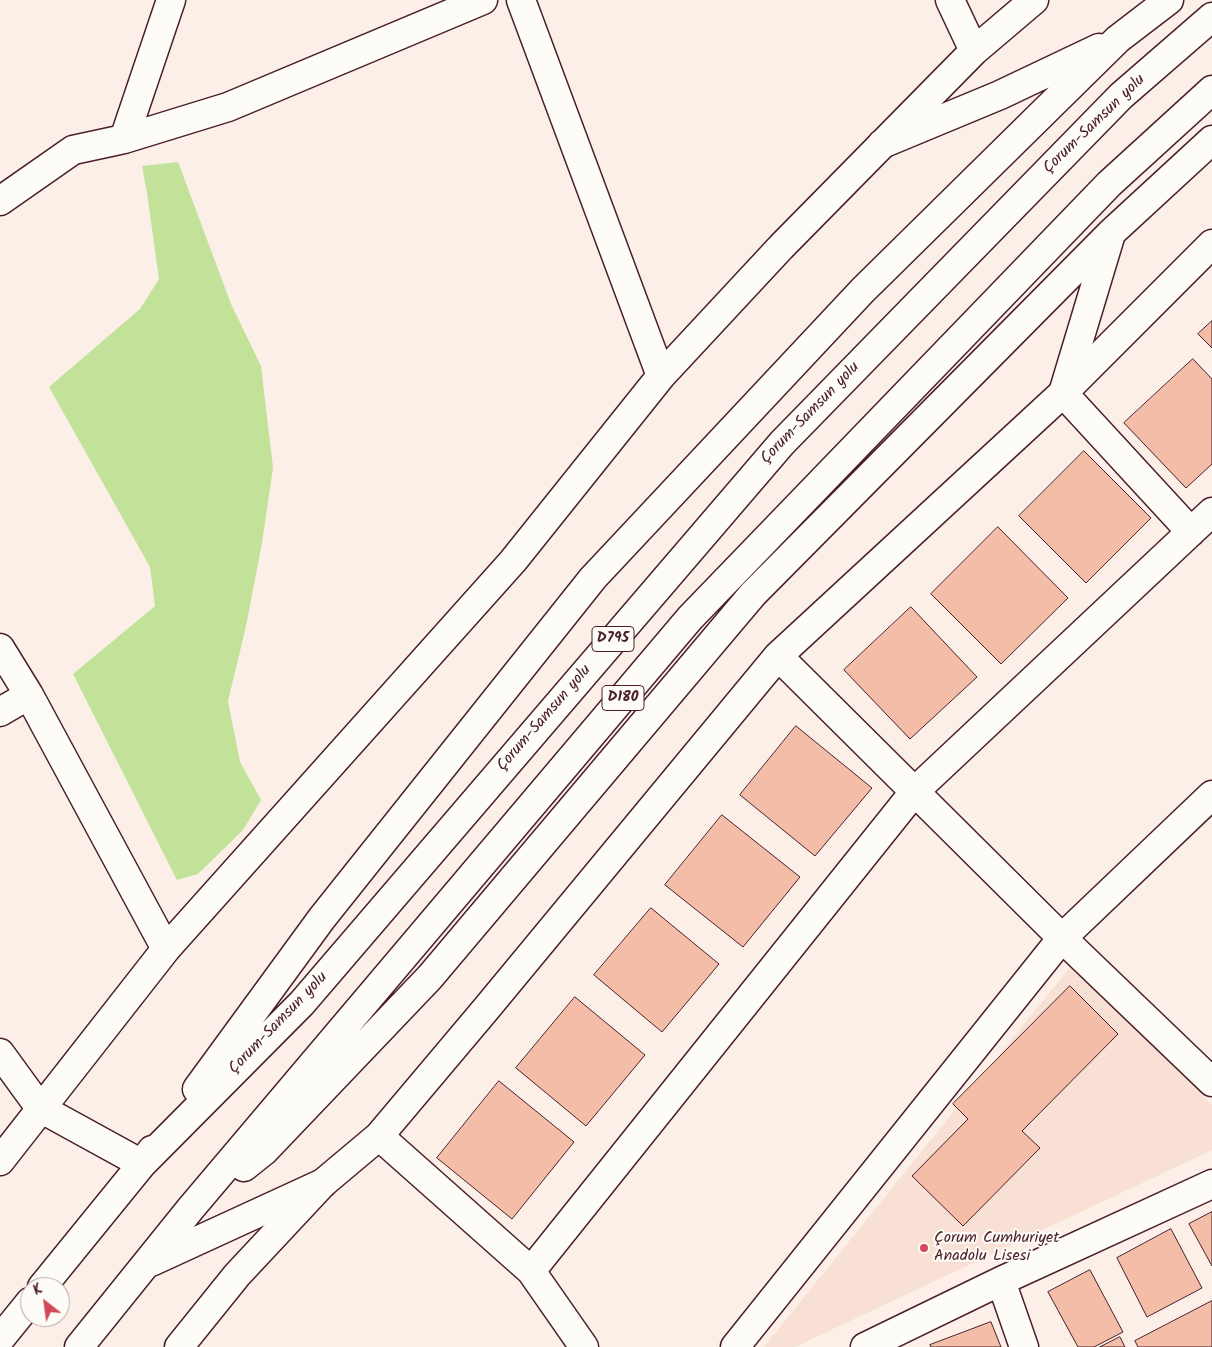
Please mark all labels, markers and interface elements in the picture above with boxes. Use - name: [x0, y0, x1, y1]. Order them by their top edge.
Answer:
- street label: Çorum-Samsun yolu: [1040, 71, 1150, 179]
- street label: Çorum-Samsun yolu: [757, 359, 865, 469]
- road number: D795: [592, 626, 634, 652]
- street label: Çorum-Samsun yolu: [494, 662, 596, 776]
- road number: D180: [602, 686, 644, 710]
- street label: Çorum-Samsun yolu: [225, 969, 333, 1079]
- place label: Çorum Cumhuriyet Anadolu Lisesi: [934, 1229, 1059, 1267]
- marker: Çorum Cumhuriyet Anadolu Lisesi: [918, 1242, 930, 1254]
- north arrow: [20, 1277, 70, 1327]
- text: K: [29, 1278, 47, 1302]

